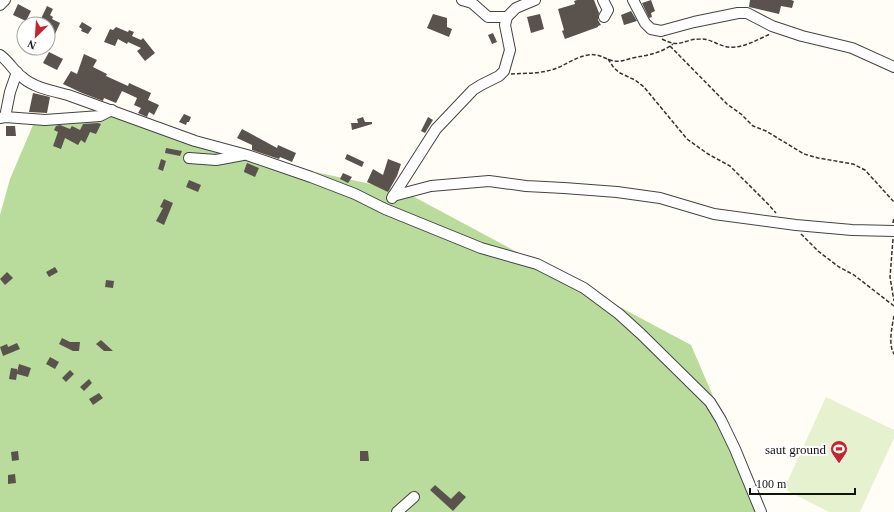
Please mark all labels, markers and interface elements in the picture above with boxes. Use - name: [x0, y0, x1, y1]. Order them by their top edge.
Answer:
- north arrow: [16, 16, 56, 56]
- text: N: [26, 38, 38, 52]
- sports icon: saut ground: [829, 439, 849, 464]
- place label: saut ground: [765, 442, 826, 457]
- scale bar: [750, 470, 855, 496]
- text: 100 m: [756, 477, 787, 491]

